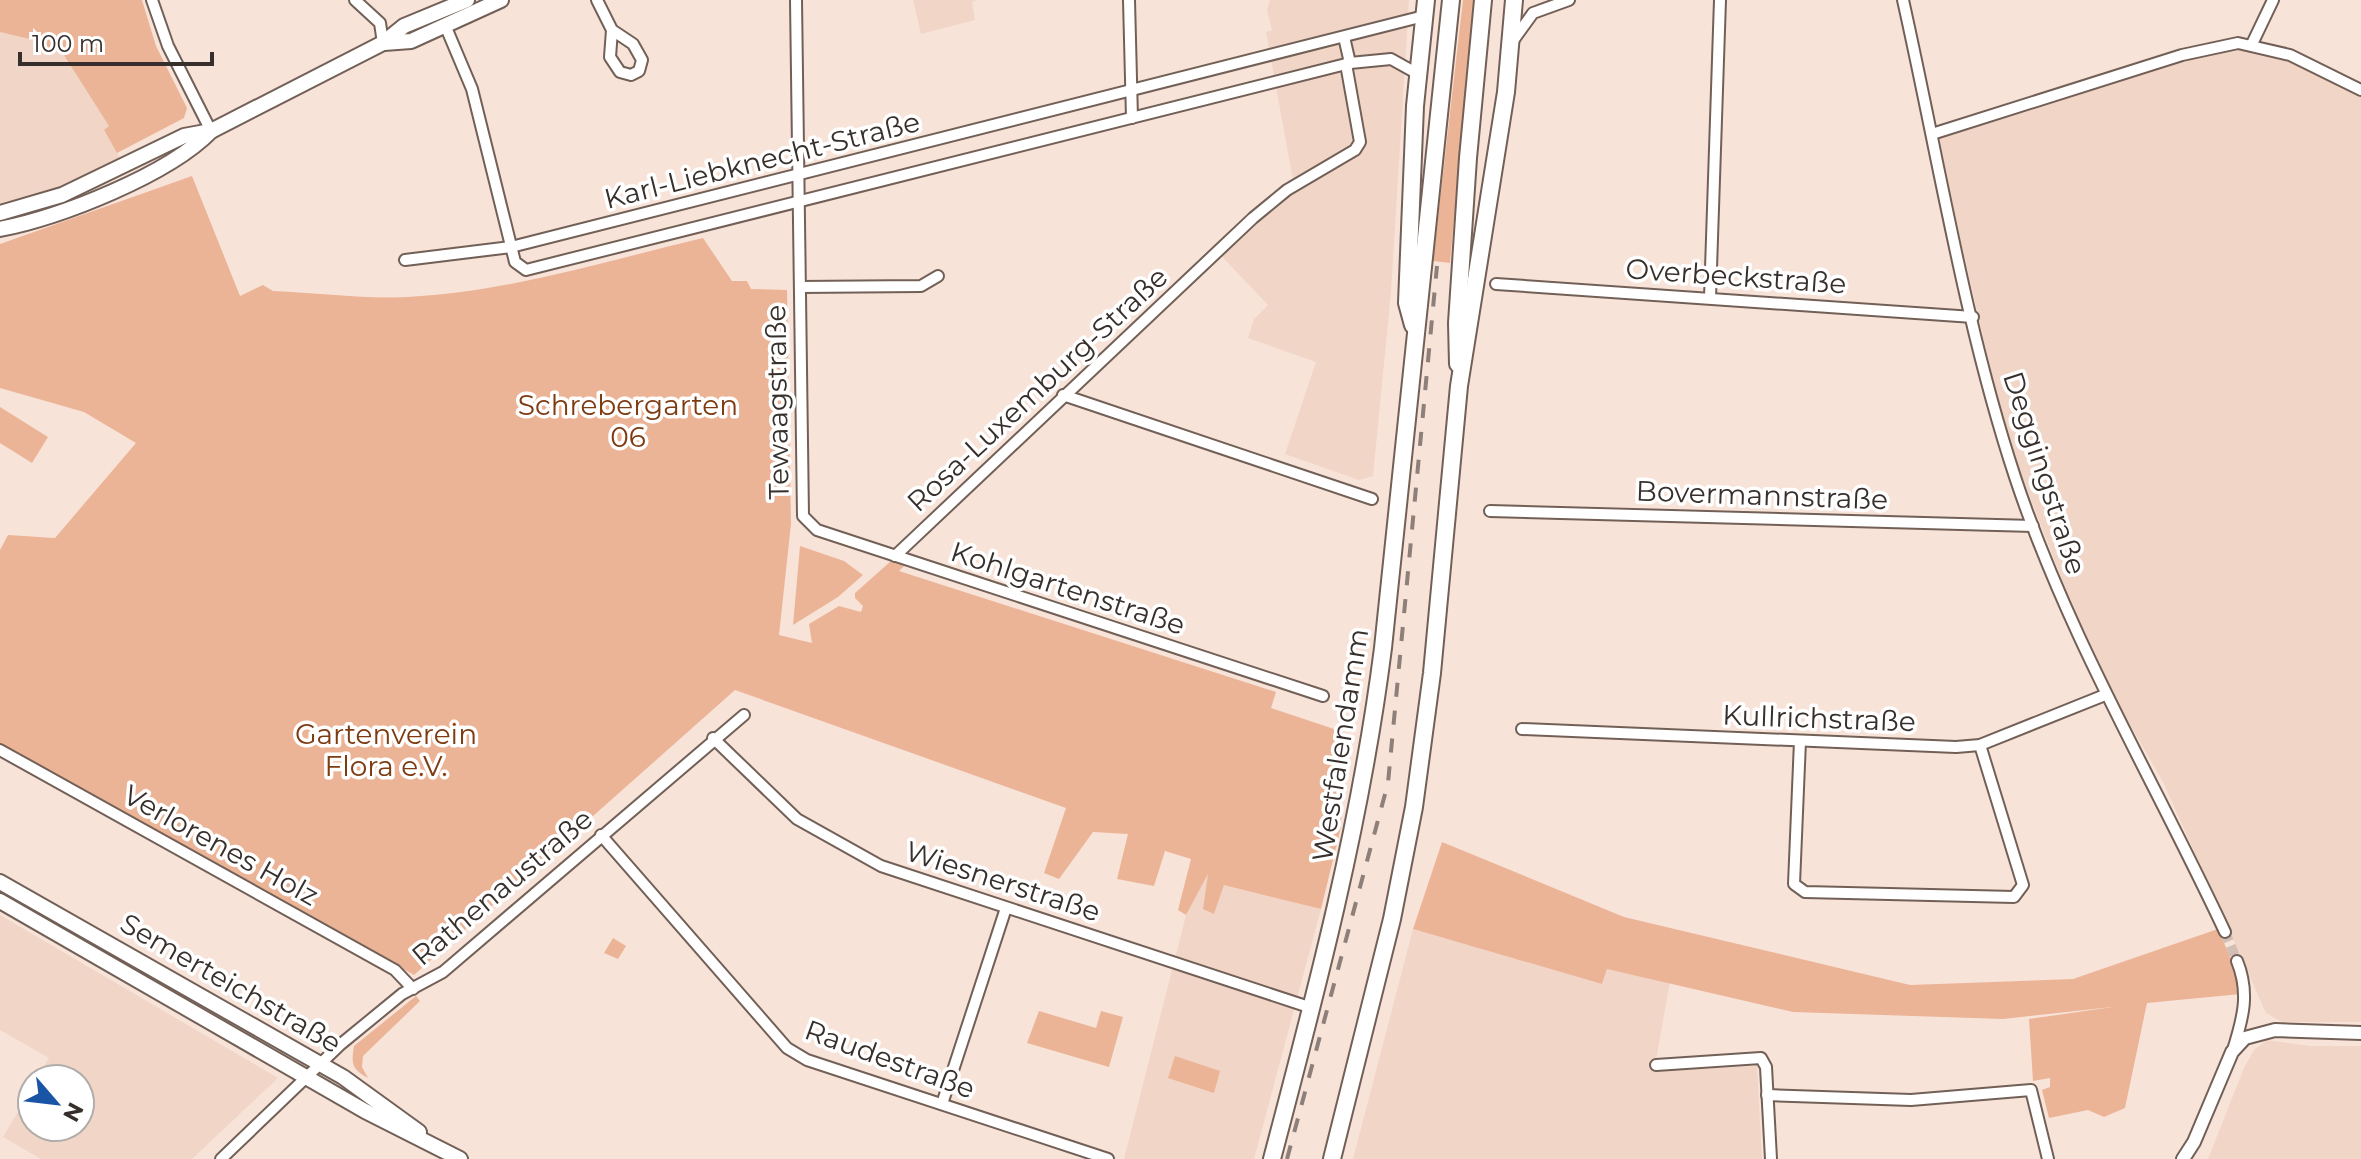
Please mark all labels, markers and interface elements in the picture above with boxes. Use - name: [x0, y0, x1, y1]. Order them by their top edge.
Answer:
- scale bar: [20, 16, 212, 66]
- text: 100 m: [32, 29, 104, 58]
- street label: Karl-Liebknecht-Straße: [601, 104, 923, 216]
- street label: Overbeckstraße: [1624, 251, 1848, 301]
- street label: Rosa-Luxemburg-Straße: [900, 259, 1174, 519]
- street label: Tewaagstraße: [758, 304, 796, 500]
- street label: Deggingstraße: [1996, 367, 2094, 579]
- park label: Schrebergarten 06: [518, 388, 738, 454]
- street label: Bovermannstraße: [1635, 474, 1889, 516]
- street label: Kohlgartenstraße: [946, 534, 1190, 642]
- street label: Westfalendamm: [1305, 626, 1375, 864]
- street label: Kullrichstraße: [1722, 698, 1916, 738]
- park label: Gartenverein Flora e.V.: [295, 717, 477, 783]
- street label: Verlorenes Holz: [118, 777, 324, 913]
- street label: Rathenaustraße: [405, 802, 599, 972]
- street label: Wiesnerstraße: [901, 833, 1105, 929]
- street label: Semerteichstraße: [114, 906, 348, 1060]
- street label: Raudestraße: [800, 1012, 980, 1106]
- north arrow: [16, 1063, 96, 1143]
- text: N: [57, 1098, 89, 1126]

